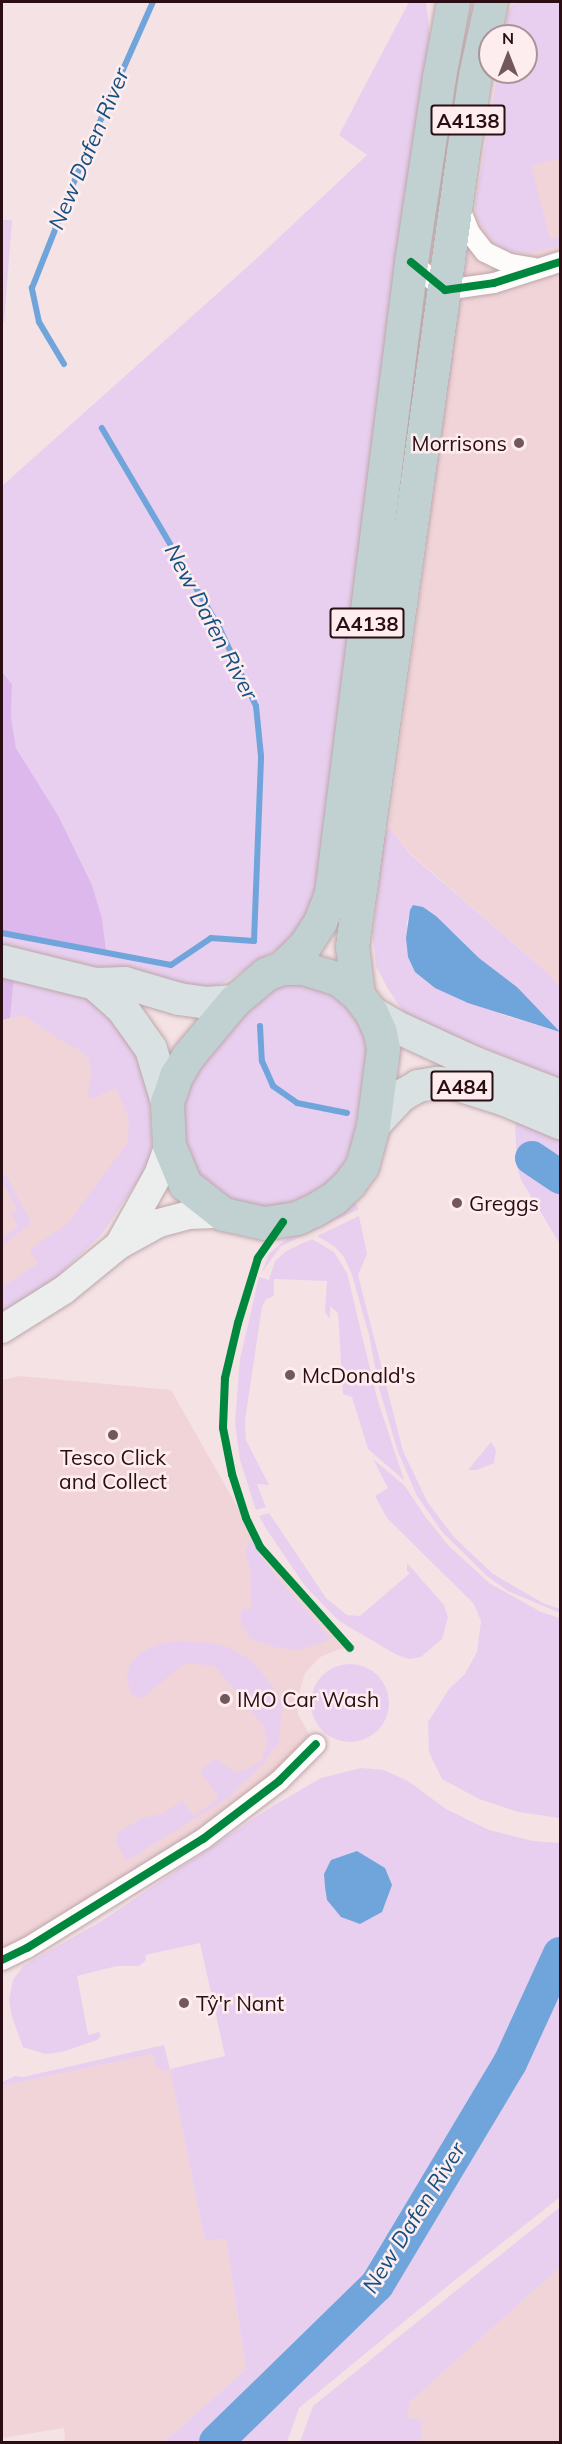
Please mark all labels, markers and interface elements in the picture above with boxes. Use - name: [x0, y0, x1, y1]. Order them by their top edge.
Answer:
- north arrow: [478, 24, 538, 84]
- text: N: [502, 28, 514, 48]
- water label: New Dafen River: [43, 64, 135, 234]
- road number: A4138: [430, 103, 506, 137]
- place label: Morrisons: [412, 430, 507, 456]
- marker: Morrisons: [512, 436, 526, 450]
- water label: New Dafen River: [159, 540, 263, 704]
- road number: A4138: [330, 606, 404, 640]
- road number: A484: [430, 1069, 494, 1103]
- place label: Greggs: [469, 1190, 539, 1216]
- marker: Greggs: [450, 1196, 464, 1210]
- place label: McDonald's: [302, 1362, 416, 1388]
- marker: McDonald's: [283, 1368, 297, 1382]
- marker: Tesco Click and Collect: [106, 1428, 120, 1442]
- place label: Tesco Click and Collect: [59, 1444, 167, 1494]
- place label: IMO Car Wash: [237, 1686, 379, 1712]
- marker: IMO Car Wash: [218, 1692, 232, 1706]
- place label: Tŷ'r Nant: [196, 1990, 284, 2016]
- marker: Tŷ'r Nant: [177, 1996, 191, 2010]
- water label: New Dafen River: [357, 2138, 471, 2298]

